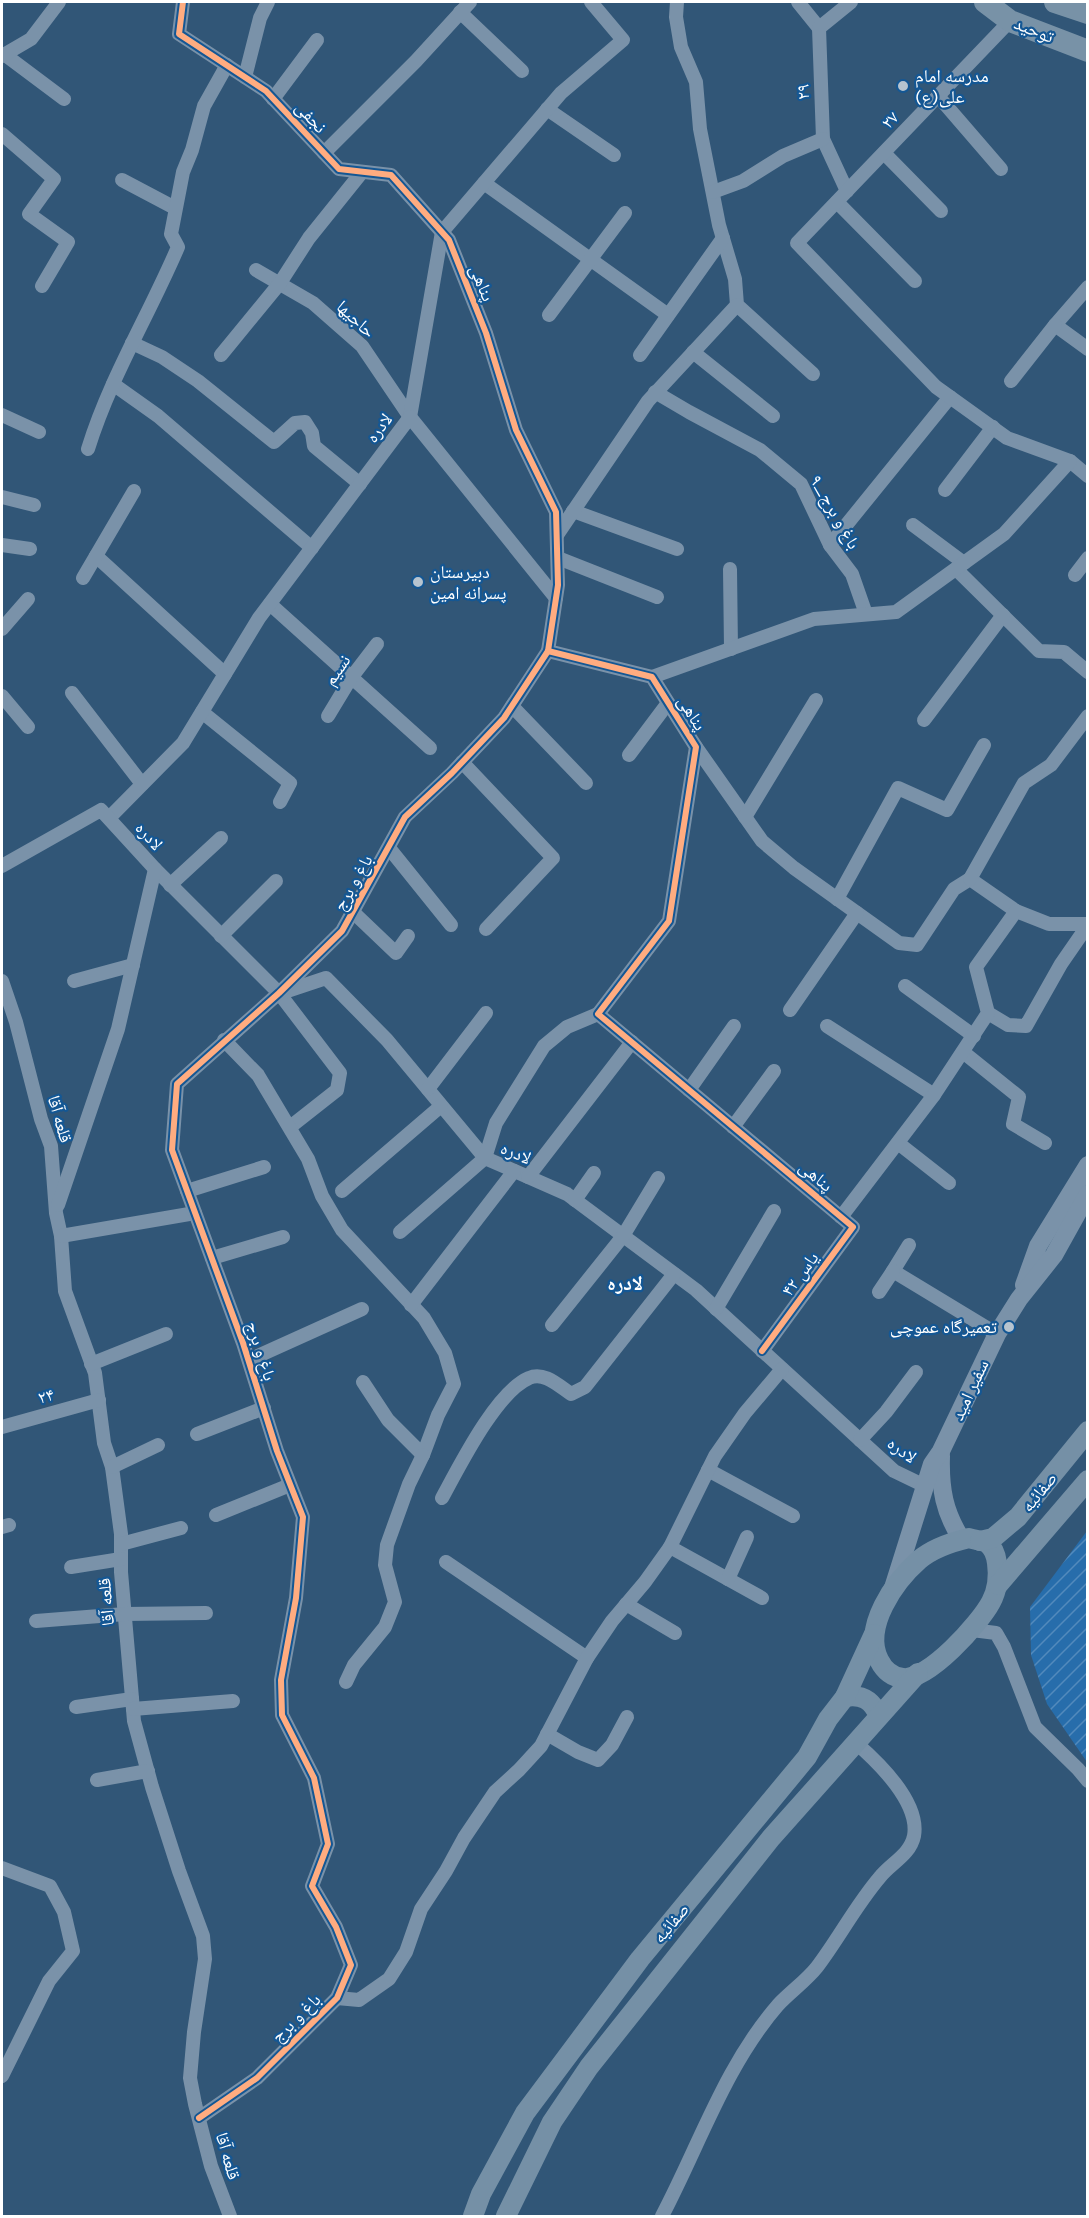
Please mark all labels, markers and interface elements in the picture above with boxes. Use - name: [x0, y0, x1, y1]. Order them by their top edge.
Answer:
- street label: توحید: [1011, 12, 1057, 48]
- place label: مدرسه امام علی(ع): [915, 65, 989, 108]
- marker: مدرسه امام علی(ع): [896, 79, 910, 93]
- street label: ۲۹: [792, 84, 814, 100]
- street label: نجفی: [291, 96, 331, 138]
- street label: ۲۷: [876, 107, 904, 133]
- street label: پناهی: [465, 261, 499, 305]
- street label: حاجیها: [332, 295, 380, 343]
- street label: لادره: [361, 409, 397, 447]
- street label: ۹_باغ و برج: [804, 471, 865, 554]
- place label: دبیرستان پسرانه امین: [430, 561, 507, 604]
- marker: دبیرستان پسرانه امین: [411, 575, 425, 589]
- street label: نسیم: [319, 650, 356, 690]
- street label: پناهی: [673, 691, 711, 735]
- street label: لادره: [130, 817, 168, 855]
- street label: باغ و برج: [329, 851, 378, 916]
- street label: قلعه آقا: [43, 1093, 77, 1145]
- street label: لادره: [497, 1137, 535, 1169]
- street label: پناهی: [794, 1156, 837, 1197]
- street label: یاس ۴۲: [777, 1248, 823, 1300]
- district label: لادره: [607, 1272, 643, 1295]
- place label: تعمیرگاه عموچی: [890, 1316, 997, 1338]
- street label: باغ و برج: [240, 1319, 281, 1384]
- marker: تعمیرگاه عموچی: [1002, 1320, 1016, 1334]
- street label: سفیر امید: [946, 1356, 994, 1424]
- street label: ۲۴: [35, 1383, 57, 1409]
- street label: لادره: [883, 1432, 921, 1468]
- street label: صفائیه: [1016, 1468, 1062, 1516]
- street label: قلعه آقا: [93, 1577, 119, 1627]
- street label: صفائیه: [648, 1899, 694, 1947]
- street label: باغ و برج: [267, 1989, 326, 2048]
- street label: قلعه آقا: [211, 2130, 245, 2182]

